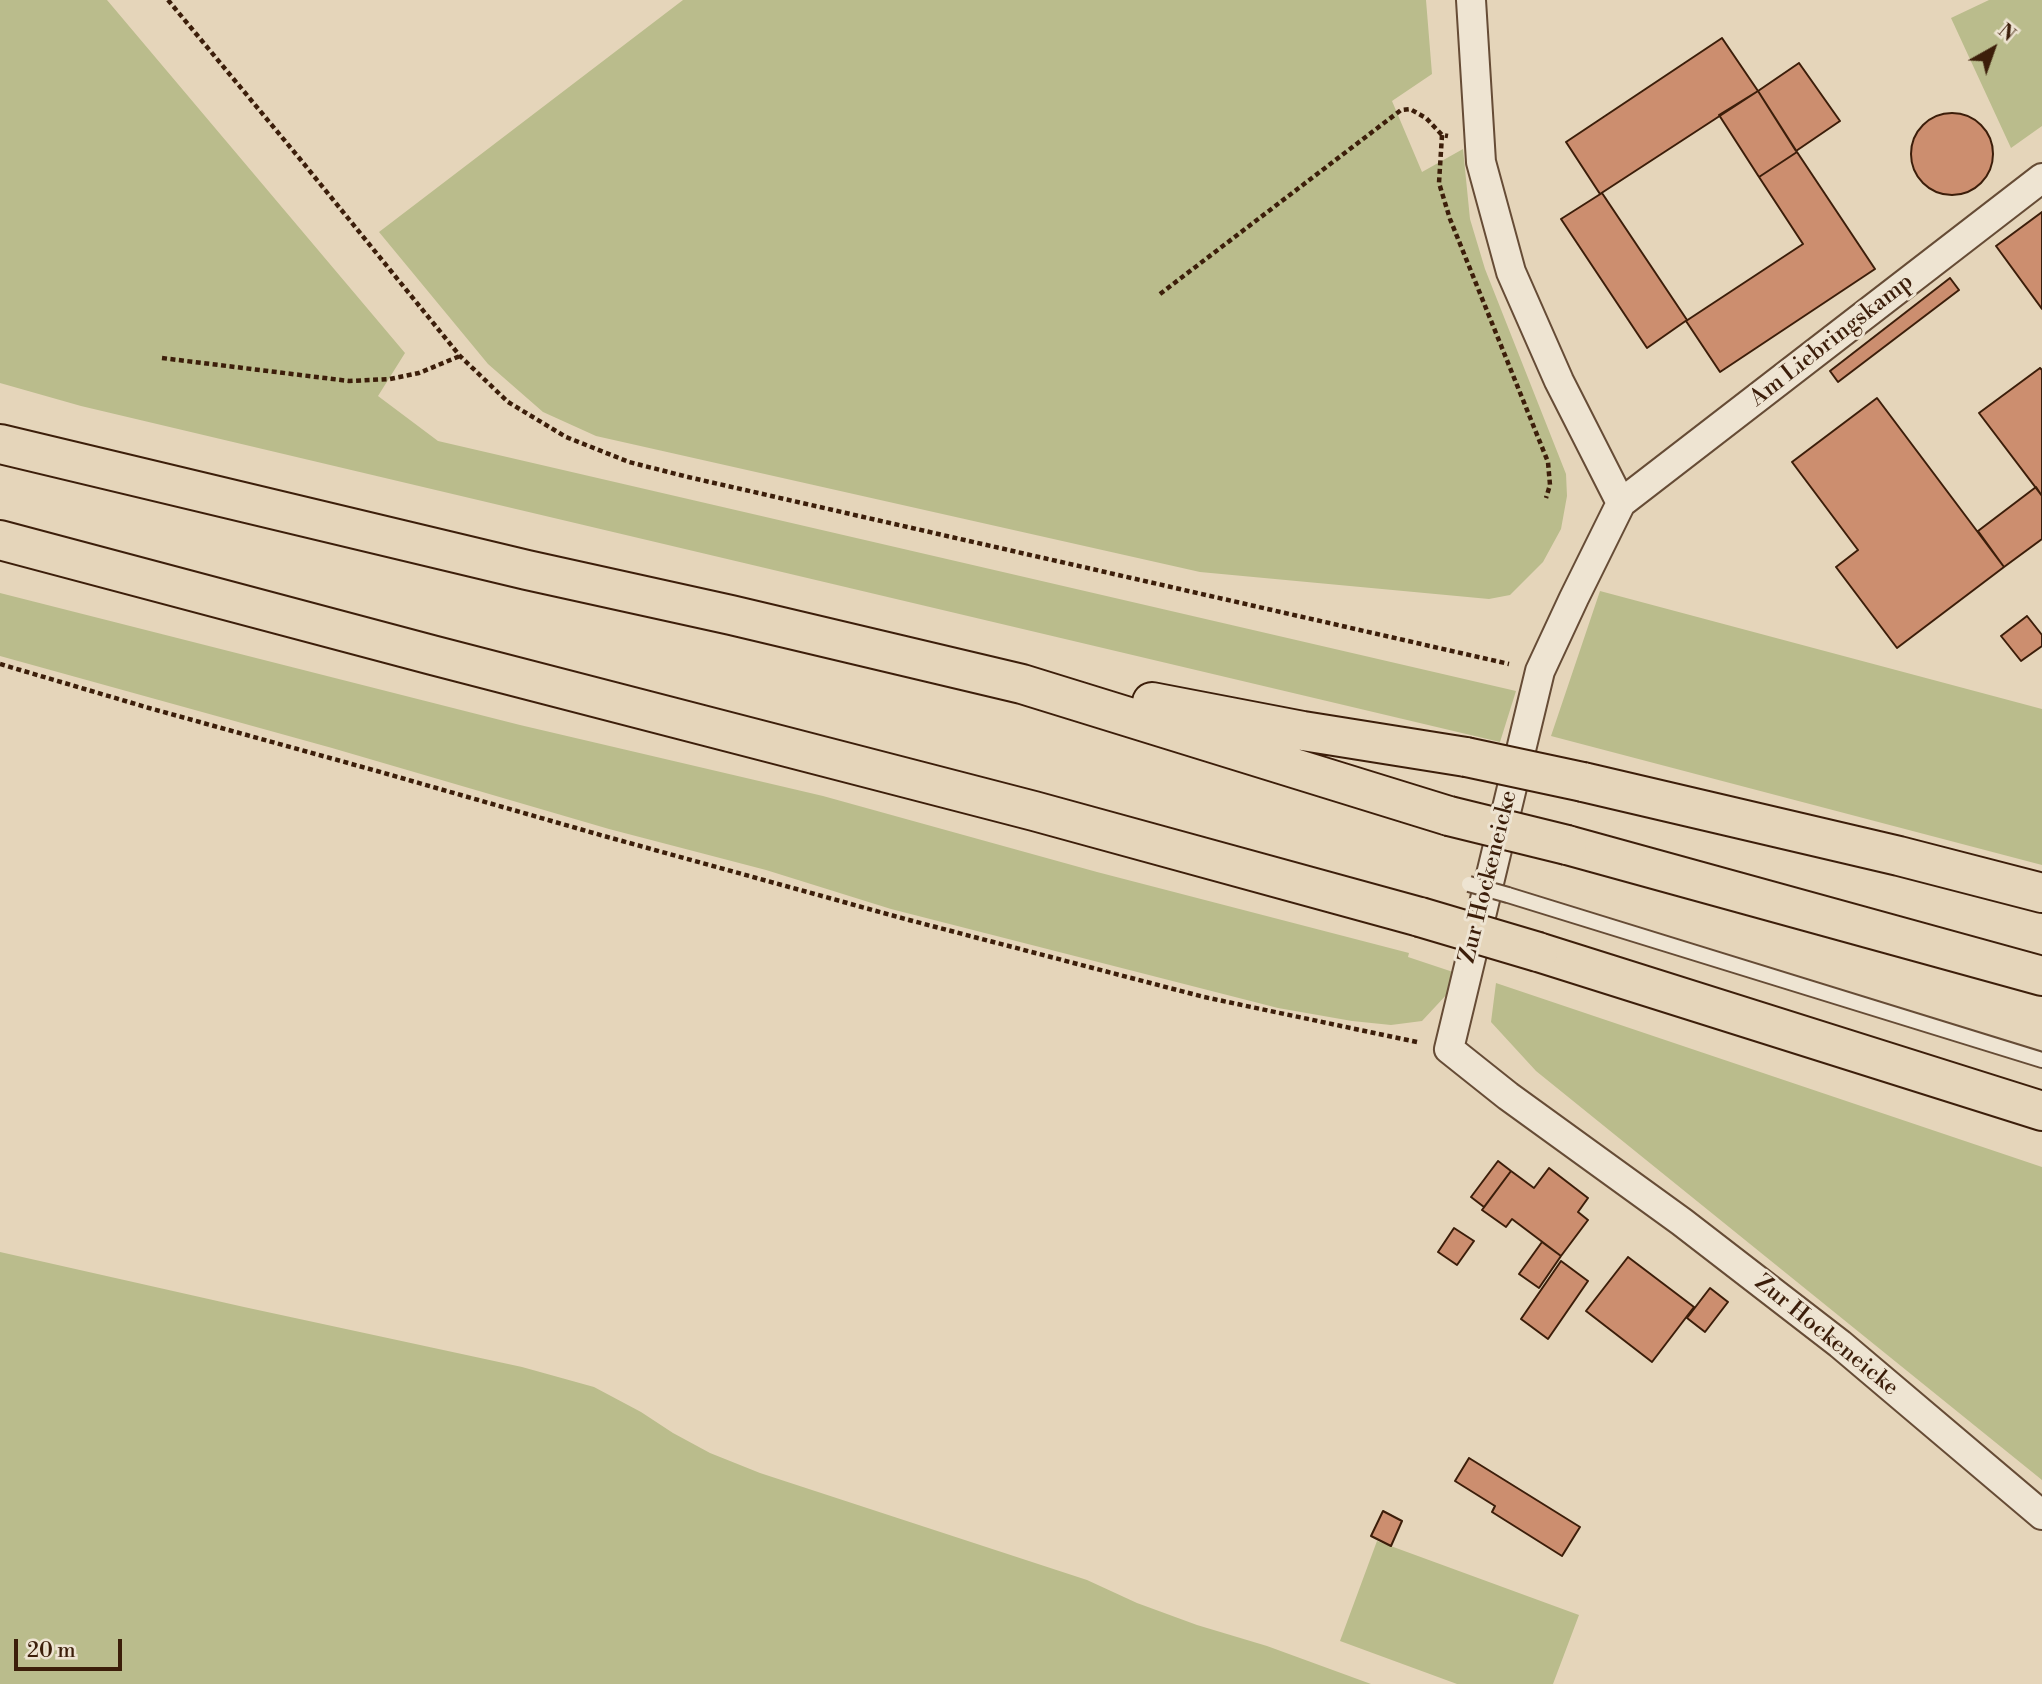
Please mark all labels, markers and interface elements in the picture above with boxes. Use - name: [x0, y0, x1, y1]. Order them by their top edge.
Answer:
- north arrow: [1958, 14, 2028, 84]
- text: N: [1993, 19, 2020, 47]
- street label: Am Liebringskamp: [1745, 269, 1919, 413]
- street label: Zur Hockeneicke: [1454, 788, 1524, 966]
- street label: Zur Hockeneicke: [1748, 1270, 1904, 1402]
- scale bar: [18, 1624, 126, 1668]
- text: 20 m: [27, 1638, 76, 1664]

